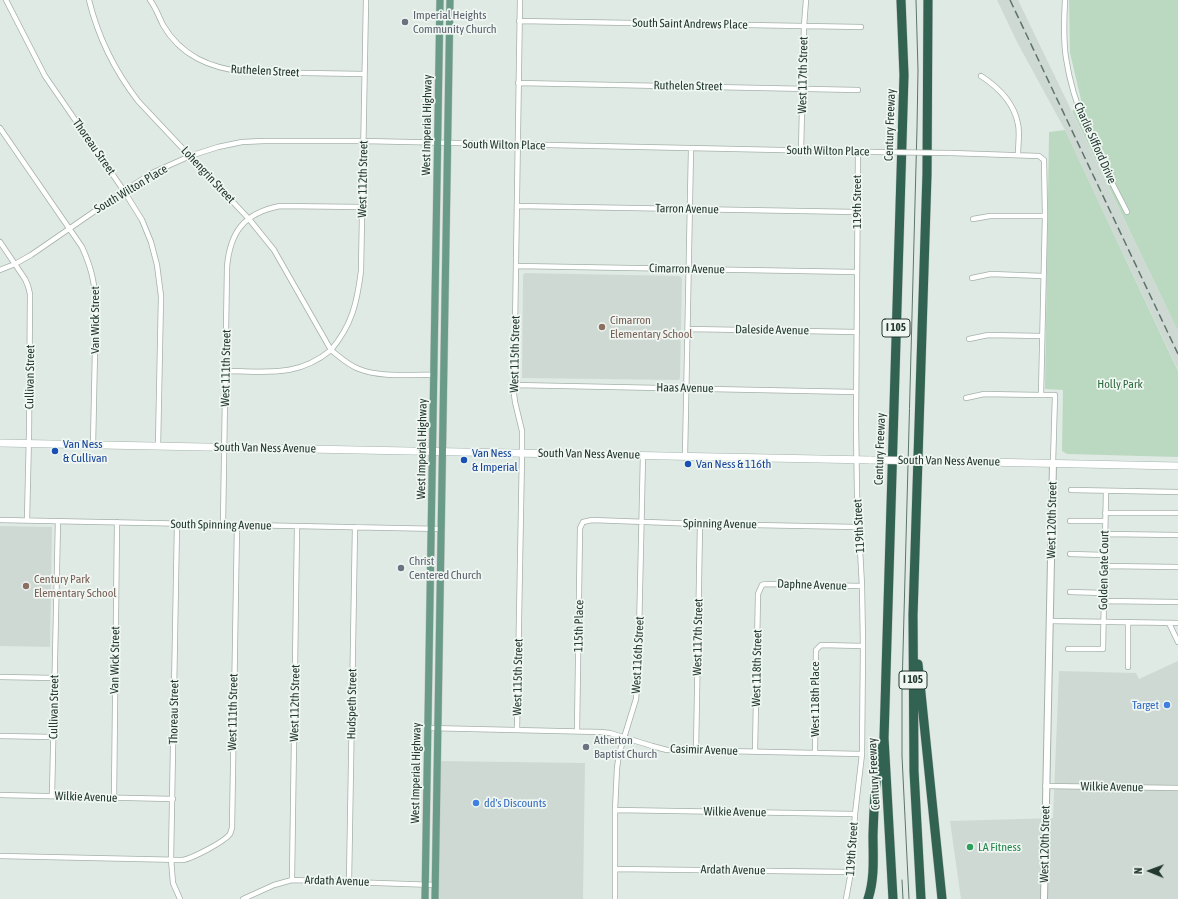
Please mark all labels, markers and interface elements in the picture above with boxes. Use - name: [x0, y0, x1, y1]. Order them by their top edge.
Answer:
- place label: Imperial Heights Community Church: [413, 8, 497, 36]
- street label: South Saint Andrews Place: [632, 16, 748, 32]
- marker: Imperial Heights Community Church: [400, 17, 410, 27]
- street label: West 117th Street: [795, 36, 811, 114]
- street label: Ruthelen Street: [230, 62, 300, 80]
- street label: West Imperial Highway: [419, 74, 435, 176]
- street label: Ruthelen Street: [653, 78, 723, 94]
- street label: Century Freeway: [882, 89, 898, 161]
- street label: Charlie Sifford Drive: [1071, 100, 1119, 186]
- street label: Thoreau Street: [70, 116, 118, 178]
- street label: South Wilton Place: [462, 137, 546, 153]
- street label: West 112th Street: [355, 140, 371, 218]
- street label: South Wilton Place: [786, 143, 870, 159]
- street label: Lohengrin Street: [178, 144, 238, 206]
- street label: South Wilton Place: [92, 161, 170, 217]
- street label: 119th Street: [850, 175, 864, 229]
- street label: Tarron Avenue: [655, 201, 719, 217]
- street label: Cimarron Avenue: [649, 261, 725, 277]
- street label: Van Wick Street: [88, 286, 102, 354]
- place label: Cimarron Elementary School: [610, 313, 692, 341]
- street label: West 115th Street: [507, 315, 523, 393]
- road number: I 105: [882, 319, 910, 337]
- marker: Cimarron Elementary School: [597, 322, 607, 332]
- street label: Daleside Avenue: [735, 322, 809, 338]
- street label: West 111th Street: [218, 329, 234, 407]
- street label: Cullivan Street: [22, 345, 38, 409]
- park label: Holly Park: [1097, 377, 1143, 391]
- street label: Haas Avenue: [656, 380, 714, 396]
- street label: West Imperial Highway: [414, 398, 430, 500]
- street label: Century Freeway: [872, 413, 888, 485]
- place label: Van Ness & Cullivan: [63, 437, 107, 465]
- street label: South Van Ness Avenue: [214, 440, 316, 456]
- marker: Van Ness & Cullivan: [50, 446, 60, 456]
- place label: Van Ness & Imperial: [472, 446, 518, 474]
- street label: South Van Ness Avenue: [538, 446, 640, 462]
- street label: South Van Ness Avenue: [898, 453, 1000, 469]
- marker: Van Ness & Imperial: [459, 455, 469, 465]
- place label: Van Ness & 116th: [696, 457, 771, 471]
- marker: Van Ness & 116th: [683, 459, 693, 469]
- street label: West 120th Street: [1044, 481, 1060, 559]
- street label: 119th Street: [850, 499, 868, 553]
- street label: Spinning Avenue: [683, 516, 757, 532]
- street label: South Spinning Avenue: [170, 517, 272, 533]
- street label: Golden Gate Court: [1096, 530, 1112, 610]
- place label: Christ Centered Church: [409, 554, 482, 582]
- marker: Christ Centered Church: [396, 563, 406, 573]
- place label: Century Park Elementary School: [34, 572, 116, 600]
- street label: Daphne Avenue: [777, 577, 847, 593]
- marker: Century Park Elementary School: [21, 581, 31, 591]
- street label: West 117th Street: [690, 598, 706, 676]
- street label: 115th Place: [571, 600, 587, 652]
- street label: West 116th Street: [629, 616, 647, 694]
- street label: Van Wick Street: [107, 626, 123, 694]
- street label: West 118th Street: [749, 629, 765, 707]
- street label: West 115th Street: [510, 638, 526, 716]
- street label: West 118th Place: [808, 661, 822, 737]
- street label: West 112th Street: [287, 664, 303, 742]
- street label: Hudspeth Street: [344, 668, 360, 740]
- road number: I 105: [899, 671, 927, 689]
- street label: West 111th Street: [225, 673, 241, 751]
- street label: Cullivan Street: [46, 675, 62, 739]
- street label: Thoreau Street: [166, 679, 182, 745]
- place label: Target: [1132, 698, 1159, 712]
- marker: Target: [1162, 700, 1172, 710]
- street label: West Imperial Highway: [408, 722, 424, 824]
- place label: Atherton Baptist Church: [594, 733, 657, 761]
- street label: Century Freeway: [865, 737, 883, 811]
- marker: Atherton Baptist Church: [581, 742, 591, 752]
- street label: Casimir Avenue: [670, 742, 738, 758]
- street label: Wilkie Avenue: [1081, 779, 1143, 795]
- street label: Wilkie Avenue: [54, 789, 118, 805]
- place label: dd's Discounts: [484, 796, 546, 810]
- marker: dd's Discounts: [471, 798, 481, 808]
- street label: Wilkie Avenue: [704, 804, 766, 820]
- street label: West 120th Street: [1037, 805, 1053, 883]
- street label: 119th Street: [843, 821, 861, 877]
- place label: LA Fitness: [978, 840, 1021, 854]
- marker: LA Fitness: [965, 842, 975, 852]
- north arrow: [1130, 851, 1170, 891]
- street label: Ardath Avenue: [700, 862, 766, 878]
- text: N: [1132, 867, 1144, 874]
- street label: Ardath Avenue: [304, 873, 370, 889]

